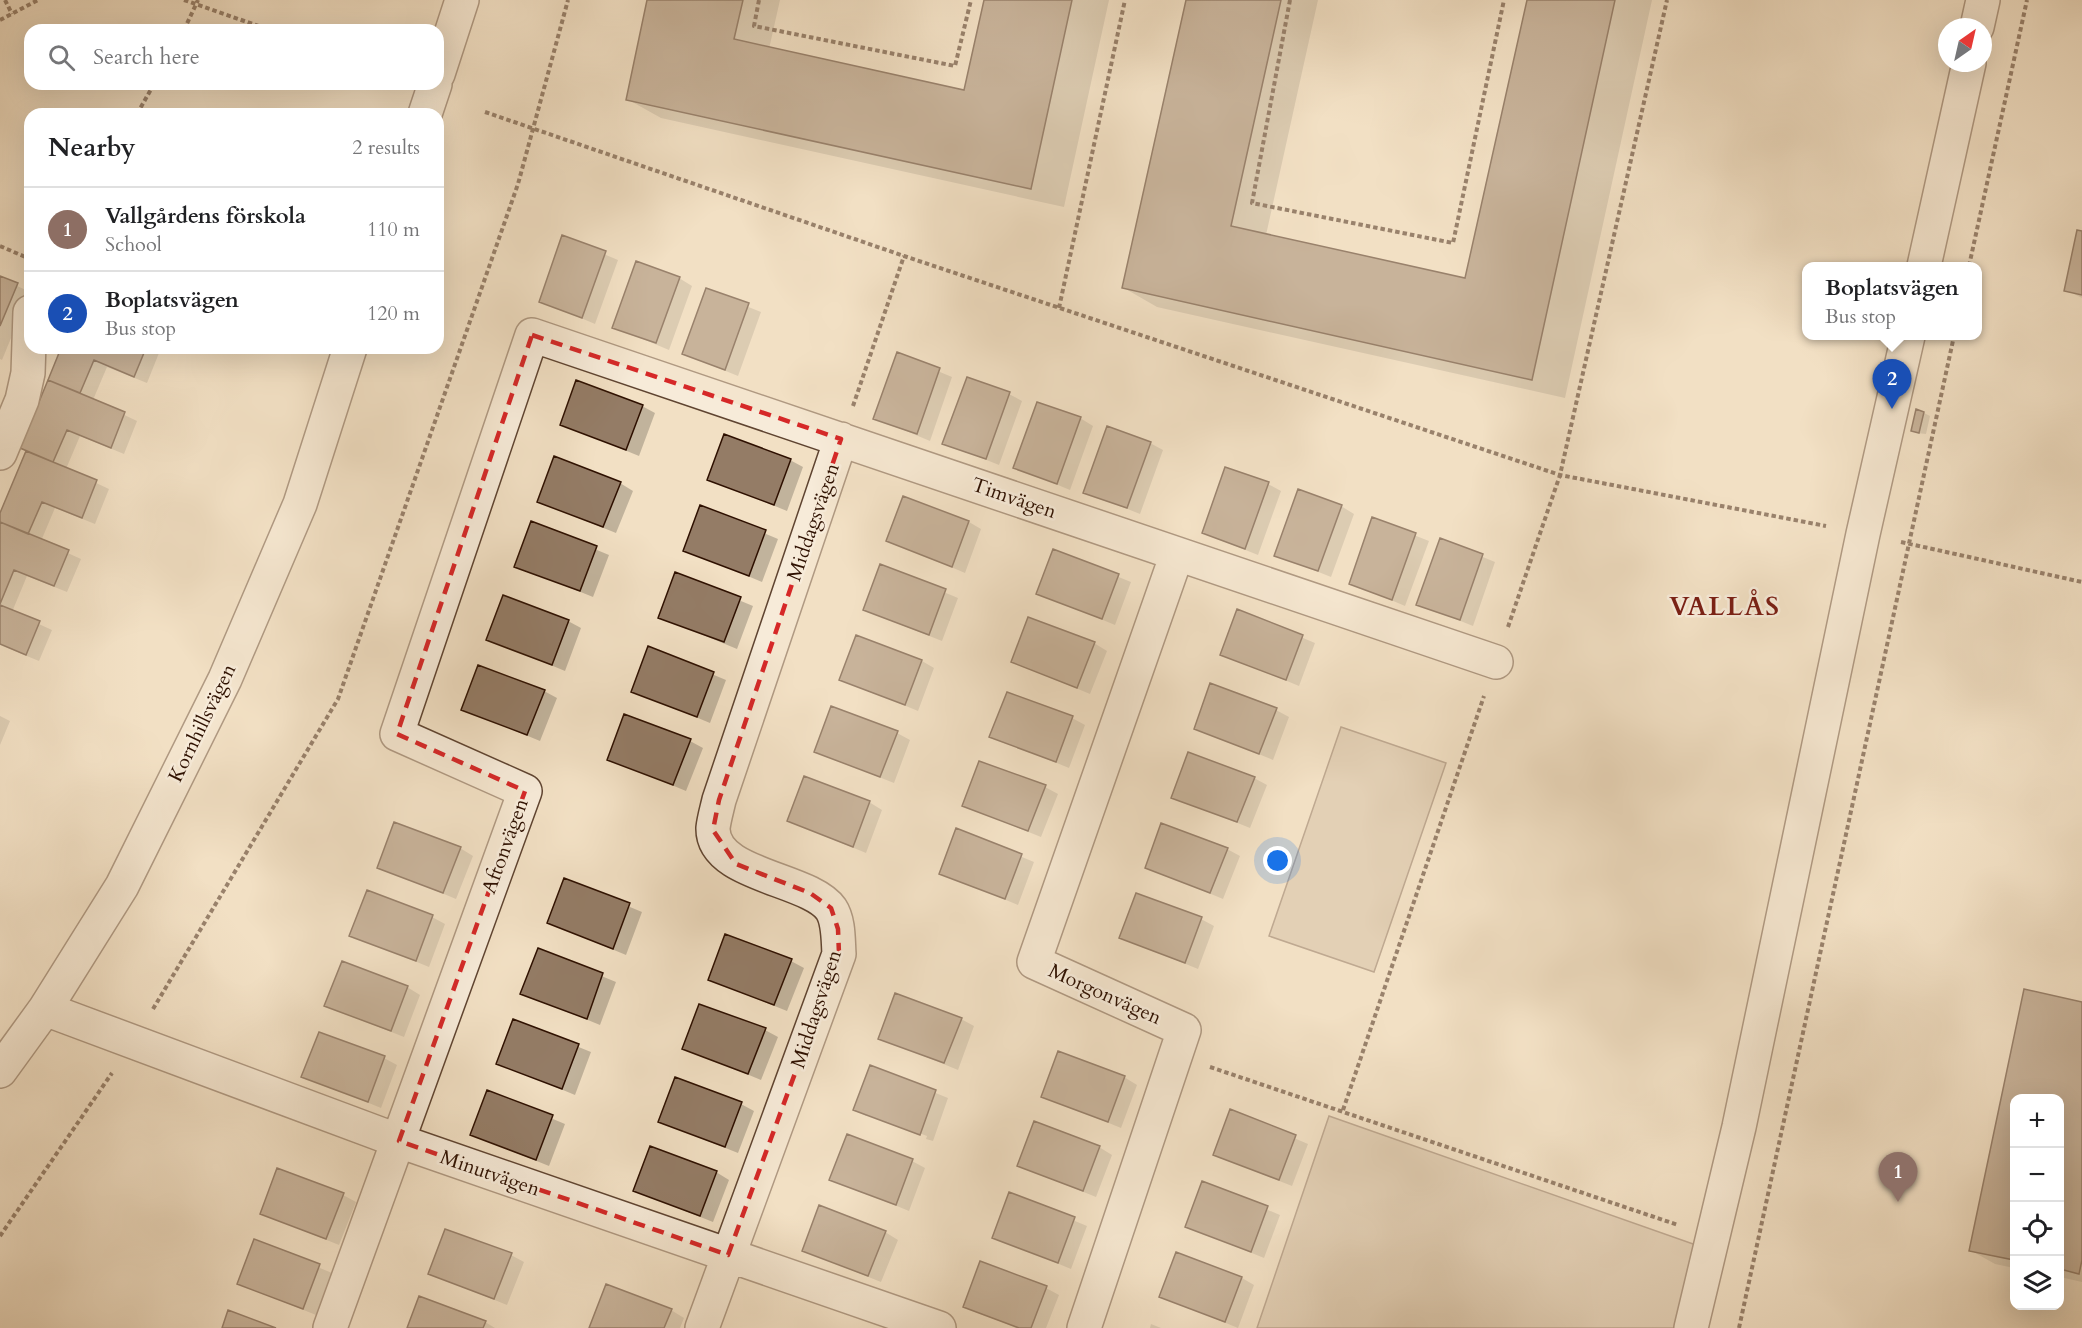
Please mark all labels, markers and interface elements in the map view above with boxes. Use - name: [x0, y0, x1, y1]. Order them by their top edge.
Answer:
- north arrow: [1938, 18, 1992, 72]
- search box: [24, 24, 444, 90]
- icon: search: [45, 41, 78, 74]
- text: Search here: [93, 42, 200, 72]
- text: Nearby: [48, 130, 136, 165]
- text: 2 results: [352, 134, 420, 161]
- text: Vallgårdens förskola: [105, 201, 306, 231]
- text: 1: [62, 216, 73, 243]
- text: 110 m: [367, 216, 420, 243]
- text: School: [105, 231, 162, 258]
- popup: [1802, 262, 1982, 340]
- text: Boplatsvägen: [1825, 273, 1959, 303]
- text: Boplatsvägen: [105, 285, 239, 315]
- text: 2: [62, 300, 73, 327]
- text: 120 m: [367, 300, 420, 327]
- text: Bus stop: [1825, 303, 1896, 330]
- text: Bus stop: [105, 315, 176, 342]
- pin: 2: [1872, 360, 1912, 409]
- street label: Middagsvägen: [780, 459, 846, 584]
- street label: Timvägen: [968, 471, 1060, 525]
- district label: VALLÅS: [1669, 588, 1781, 624]
- street label: Kornhillsvägen: [162, 659, 243, 787]
- street label: Aftonvägen: [475, 794, 535, 897]
- your location: [1263, 846, 1292, 875]
- street label: Middagsvägen: [784, 946, 848, 1072]
- street label: Morgonvägen: [1044, 957, 1166, 1031]
- map controls: [2010, 1094, 2064, 1310]
- button: +: [2010, 1094, 2064, 1148]
- street label: Minutvägen: [437, 1143, 544, 1203]
- button: −: [2010, 1148, 2064, 1202]
- pin: 1: [1878, 1152, 1918, 1202]
- button: locate: [2010, 1202, 2064, 1256]
- button: layers: [2010, 1256, 2064, 1310]

